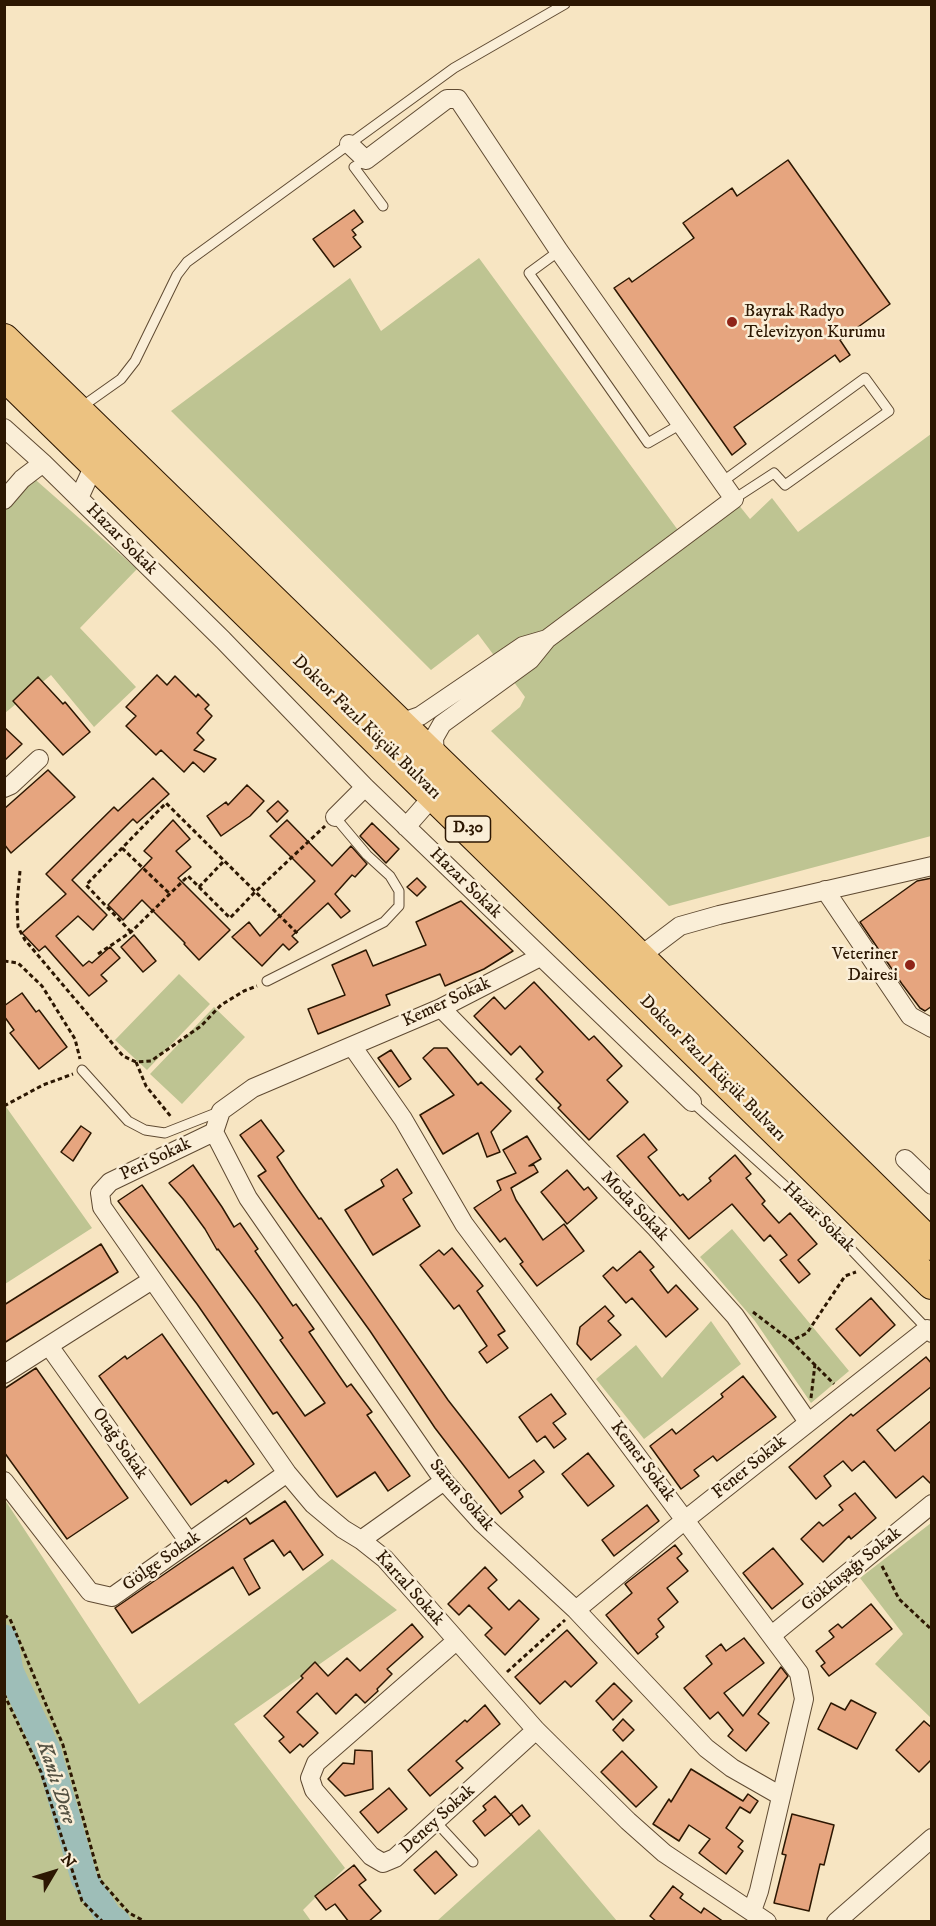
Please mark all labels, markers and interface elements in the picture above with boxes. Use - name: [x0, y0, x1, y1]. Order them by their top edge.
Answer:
- place label: Bayrak Radyo Televizyon Kurumu: [744, 301, 886, 344]
- marker: Bayrak Radyo Televizyon Kurumu: [725, 315, 739, 329]
- street label: Hazar Sokak: [81, 500, 161, 580]
- street label: Doktor Fazıl Küçük Bulvarı: [287, 651, 445, 805]
- road number: D.30: [446, 816, 490, 842]
- street label: Hazar Sokak: [424, 844, 506, 924]
- place label: Veteriner Dairesi: [832, 944, 898, 986]
- marker: Veteriner Dairesi: [903, 958, 917, 972]
- street label: Kemer Sokak: [399, 973, 495, 1033]
- street label: Doktor Fazıl Küçük Bulvarı: [634, 991, 790, 1147]
- street label: Peri Sokak: [117, 1134, 195, 1186]
- street label: Moda Sokak: [595, 1167, 673, 1247]
- street label: Hazar Sokak: [777, 1178, 859, 1258]
- street label: Otağ Sokak: [87, 1404, 151, 1484]
- street label: Kemer Sokak: [605, 1418, 679, 1506]
- street label: Fener Sokak: [709, 1432, 791, 1504]
- street label: Saran Sokak: [424, 1456, 498, 1536]
- street label: Gökkuşağı Sokak: [798, 1523, 906, 1617]
- street label: Gölge Sokak: [119, 1527, 205, 1597]
- street label: Kartal Sokak: [370, 1547, 448, 1631]
- water label: Kanlı Dere: [30, 1739, 80, 1827]
- street label: Deney Sokak: [396, 1781, 480, 1859]
- north arrow: [24, 1842, 84, 1902]
- text: N: [56, 1850, 80, 1872]

